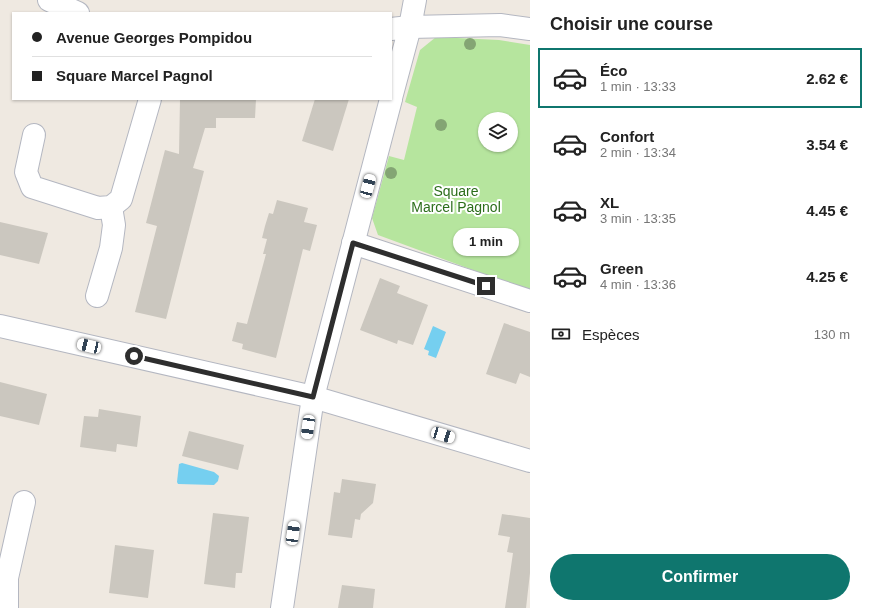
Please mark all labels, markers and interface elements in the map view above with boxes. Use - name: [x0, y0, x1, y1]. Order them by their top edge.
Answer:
- text: Choisir une course: [550, 14, 713, 34]
- text: Avenue Georges Pompidou: [56, 29, 252, 46]
- icon: car: [552, 60, 588, 96]
- text: Éco: [600, 62, 628, 79]
- text: Square Marcel Pagnol: [56, 67, 213, 84]
- text: 2.62 €: [806, 70, 848, 87]
- text: 1 min · 13:33: [600, 79, 676, 94]
- map controls: [478, 112, 518, 152]
- button: layers: [478, 112, 518, 152]
- icon: car: [552, 126, 588, 162]
- text: Confort: [600, 128, 654, 145]
- text: 3.54 €: [806, 136, 848, 153]
- text: 2 min · 13:34: [600, 145, 676, 160]
- car: [359, 173, 377, 199]
- park label: Square Marcel Pagnol: [411, 183, 501, 215]
- icon: car: [552, 192, 588, 228]
- text: XL: [600, 194, 619, 211]
- text: 4.45 €: [806, 202, 848, 219]
- text: 3 min · 13:35: [600, 211, 676, 226]
- callout: 1 min: [453, 228, 519, 256]
- text: 1 min: [469, 234, 503, 249]
- icon: car: [552, 258, 588, 294]
- text: Green: [600, 260, 643, 277]
- text: 4.25 €: [806, 268, 848, 285]
- route end: [477, 277, 495, 295]
- text: 4 min · 13:36: [600, 277, 676, 292]
- icon: cash: [550, 323, 572, 345]
- text: Espèces: [582, 326, 640, 343]
- text: 130 m: [814, 327, 850, 342]
- car: [76, 337, 102, 355]
- route start: [125, 347, 143, 365]
- car: [300, 414, 316, 440]
- car: [430, 426, 456, 444]
- car: [285, 520, 301, 546]
- button: Confirmer: [550, 554, 850, 600]

